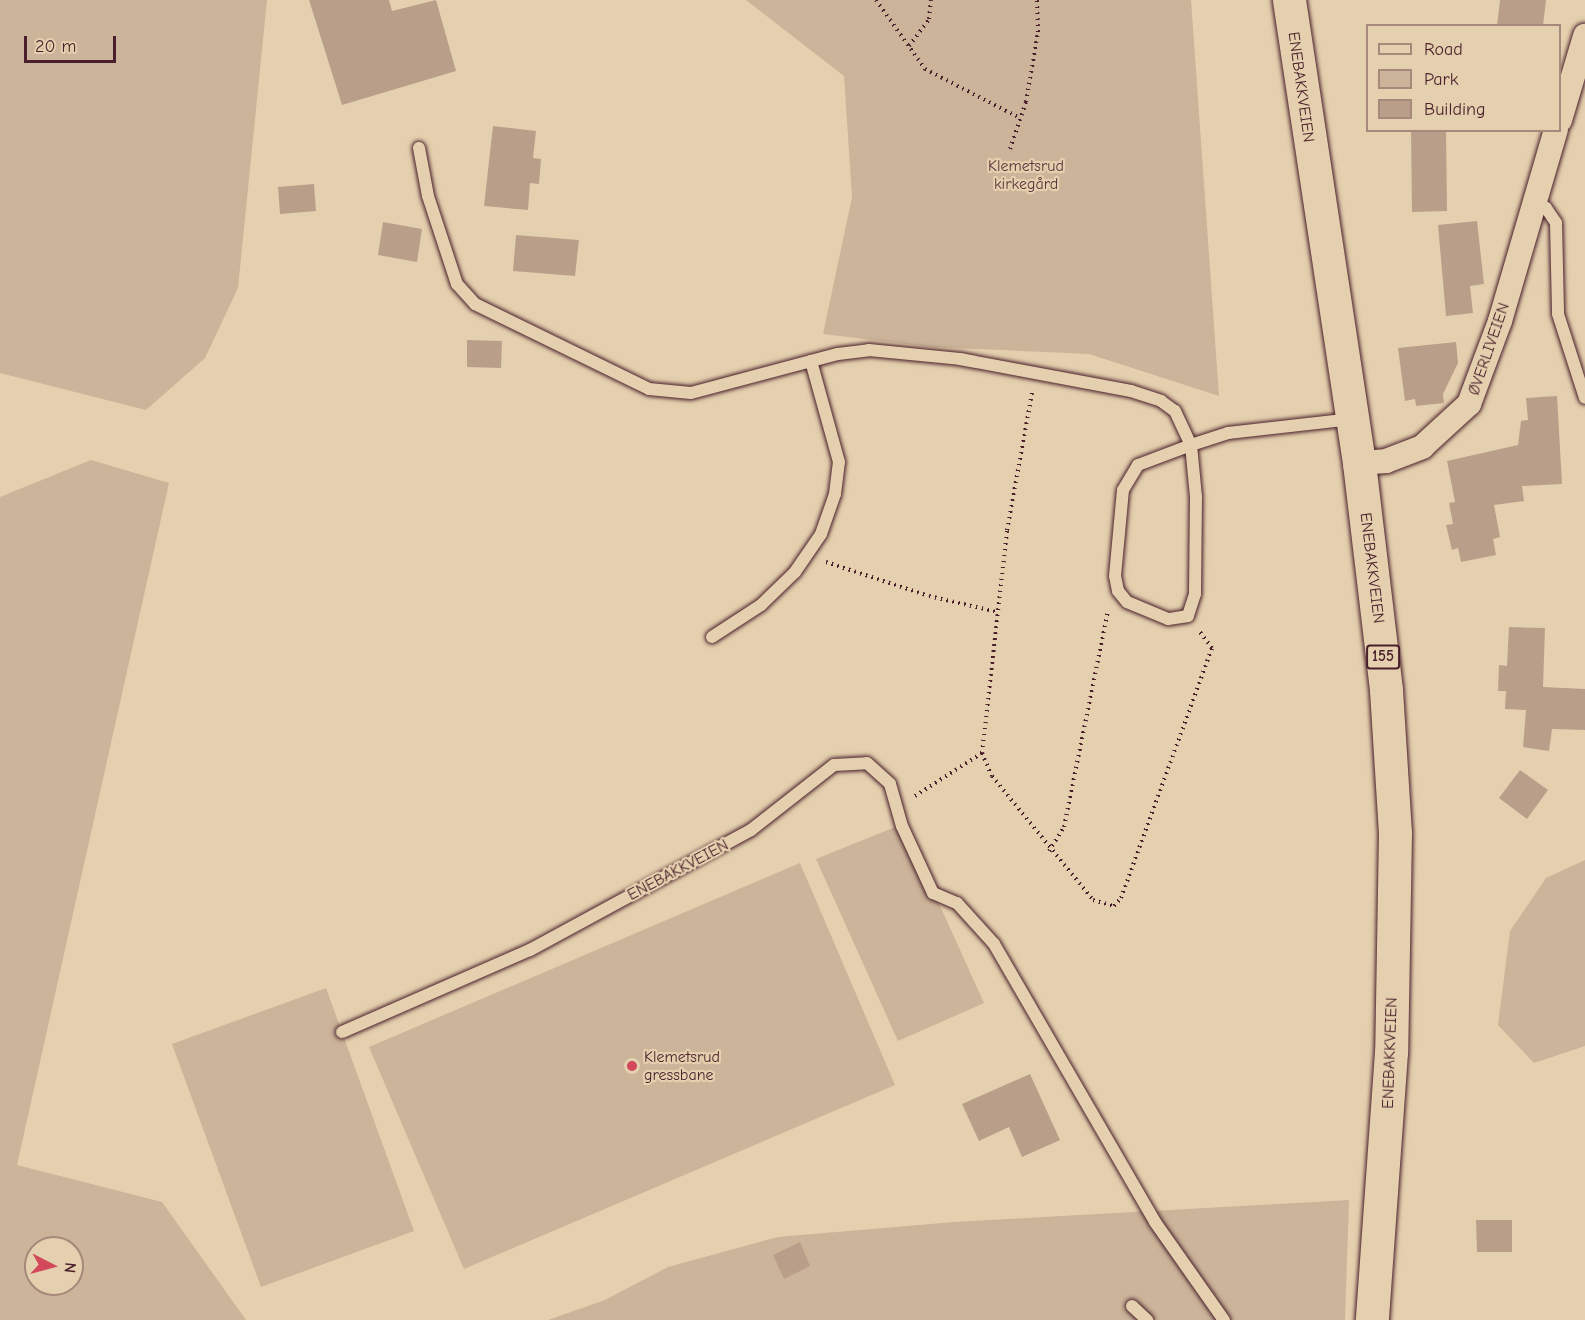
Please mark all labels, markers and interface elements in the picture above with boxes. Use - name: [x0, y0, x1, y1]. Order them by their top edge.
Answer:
- scale bar: [27, 24, 118, 62]
- legend: [1366, 24, 1561, 132]
- street label: ENEBAKKVEIEN: [1284, 30, 1318, 144]
- text: 20 m: [35, 36, 76, 57]
- text: Road: [1424, 39, 1463, 60]
- text: Park: [1424, 69, 1458, 90]
- text: Building: [1424, 99, 1486, 120]
- park label: Klemetsrud kirkegård: [988, 156, 1064, 194]
- street label: ØVERLIVEIEN: [1464, 300, 1514, 398]
- street label: ENEBAKKVEIEN: [1356, 511, 1388, 625]
- road number: 155: [1365, 645, 1401, 669]
- street label: ENEBAKKVEIEN: [624, 835, 732, 905]
- street label: ENEBAKKVEIEN: [1378, 997, 1402, 1109]
- place label: Klemetsrud gressbane: [644, 1047, 720, 1085]
- marker: Klemetsrud gressbane: [625, 1059, 639, 1073]
- north arrow: [24, 1236, 84, 1296]
- text: N: [60, 1262, 79, 1274]

